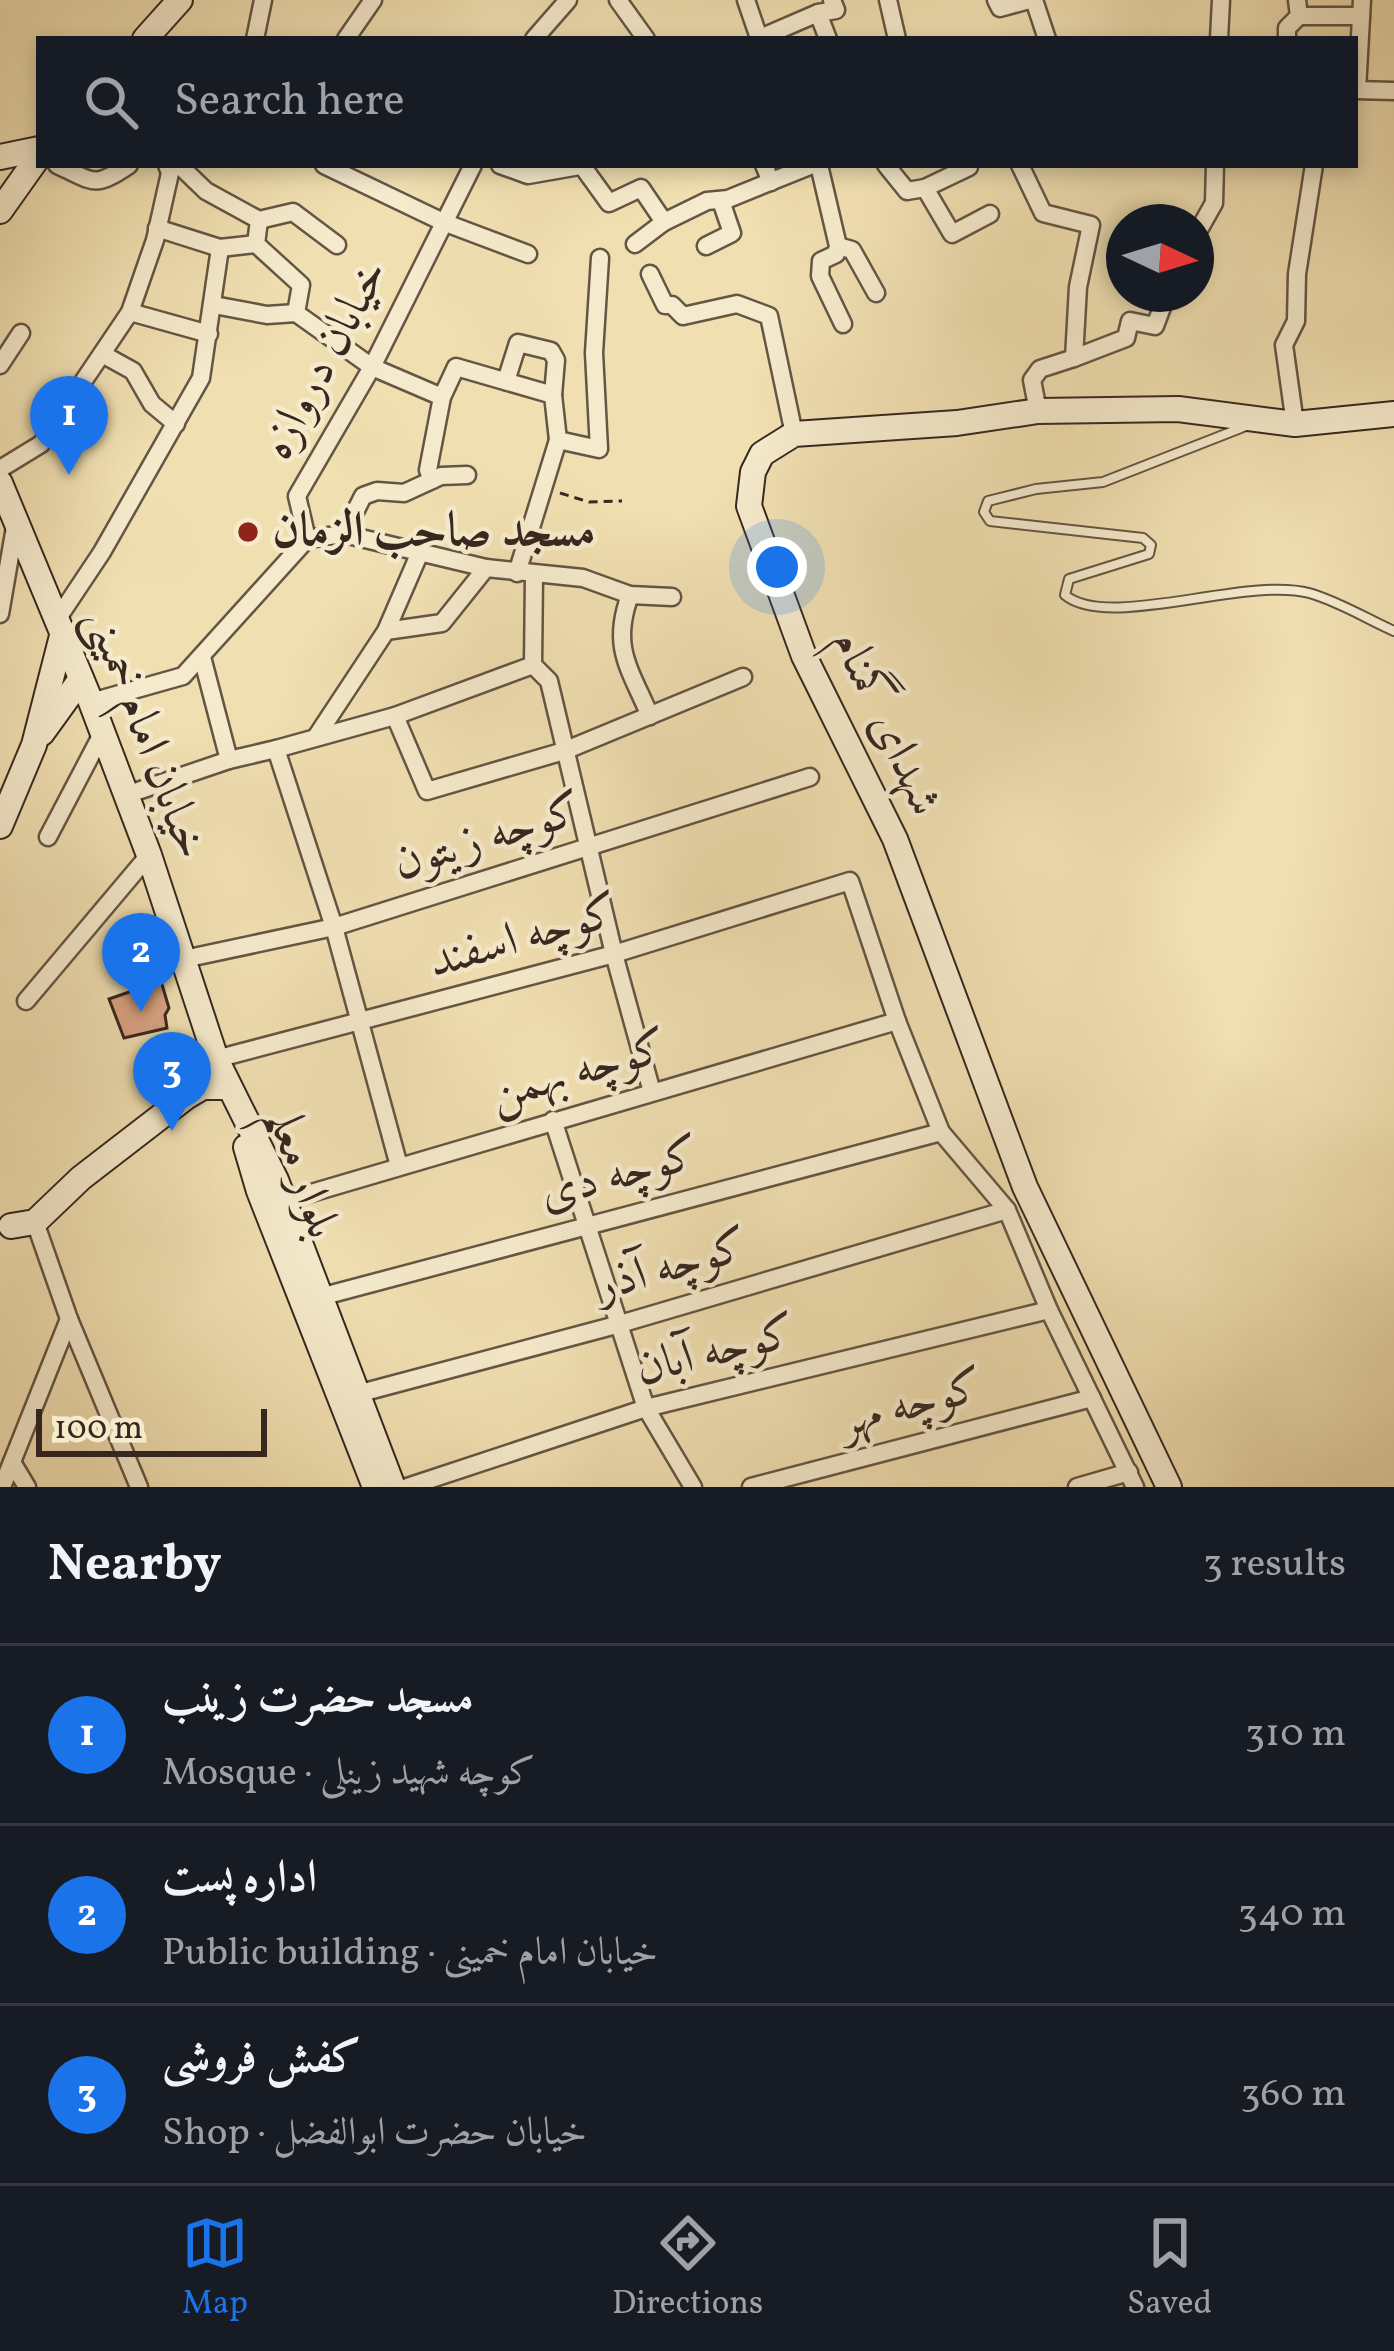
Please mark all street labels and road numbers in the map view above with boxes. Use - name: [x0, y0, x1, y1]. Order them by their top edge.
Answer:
- street label: خیابان دروازه: [245, 248, 407, 472]
- street label: خیابان امام خمینی: [63, 599, 224, 871]
- street label: شهدای گمنام: [809, 619, 957, 829]
- street label: کوچه زیتون: [385, 778, 591, 898]
- street label: کوچه اسفند: [421, 879, 627, 997]
- street label: کوچه بهمن: [482, 1015, 676, 1129]
- street label: بلوار معلم: [237, 1098, 355, 1251]
- street label: کوچه دی: [532, 1122, 708, 1228]
- street label: کوچه آذر: [584, 1213, 756, 1322]
- street label: کوچه آبان: [629, 1300, 803, 1404]
- street label: کوچه مهر: [828, 1354, 992, 1458]

